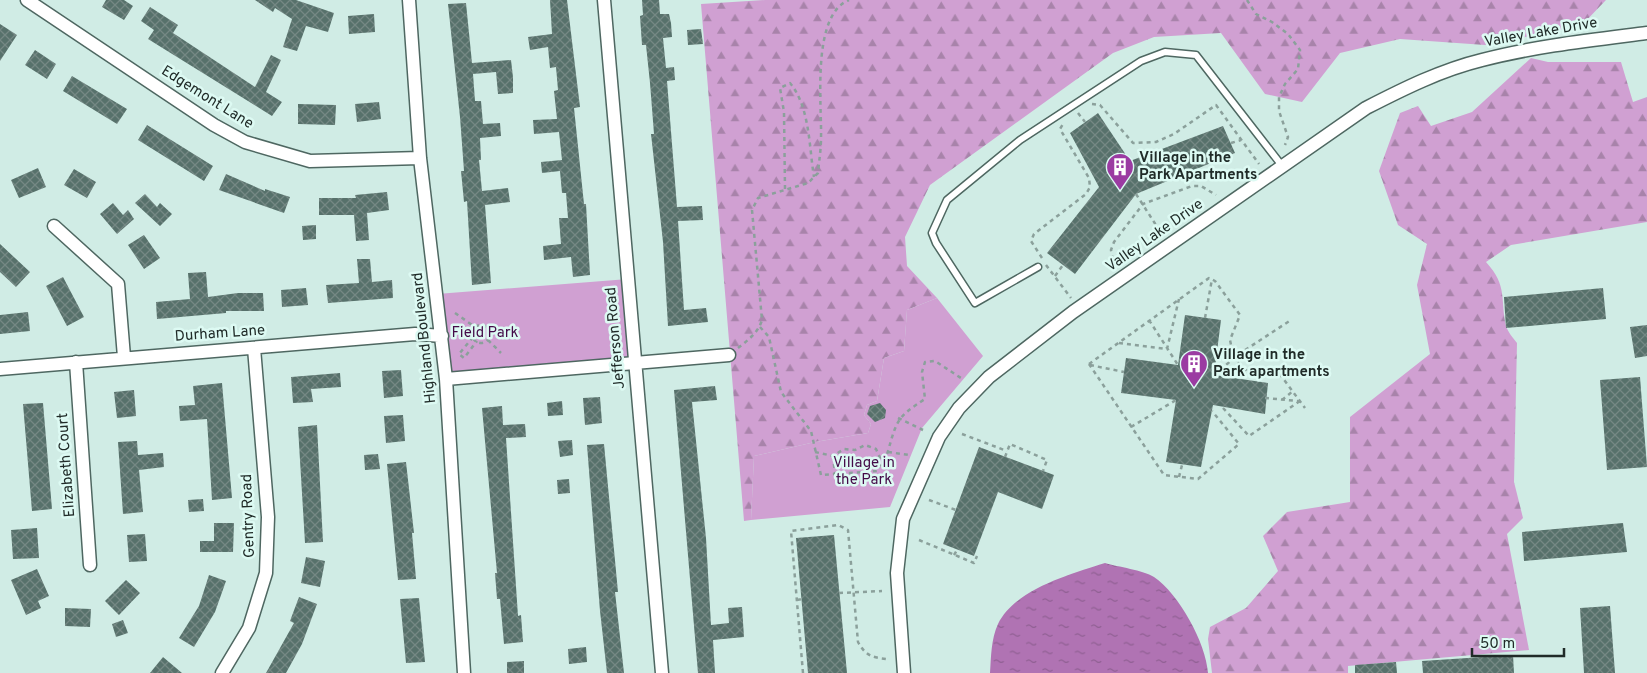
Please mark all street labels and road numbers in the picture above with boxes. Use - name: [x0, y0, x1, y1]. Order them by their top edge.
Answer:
- street label: Valley Lake Drive: [1483, 14, 1599, 52]
- street label: Edgemont Lane: [157, 62, 257, 134]
- street label: Valley Lake Drive: [1103, 195, 1207, 277]
- street label: Highland Boulevard: [409, 272, 441, 404]
- street label: Jefferson Road: [602, 286, 630, 390]
- street label: Durham Lane: [174, 321, 266, 347]
- street label: Elizabeth Court: [54, 412, 80, 518]
- street label: Gentry Road: [238, 474, 260, 558]

